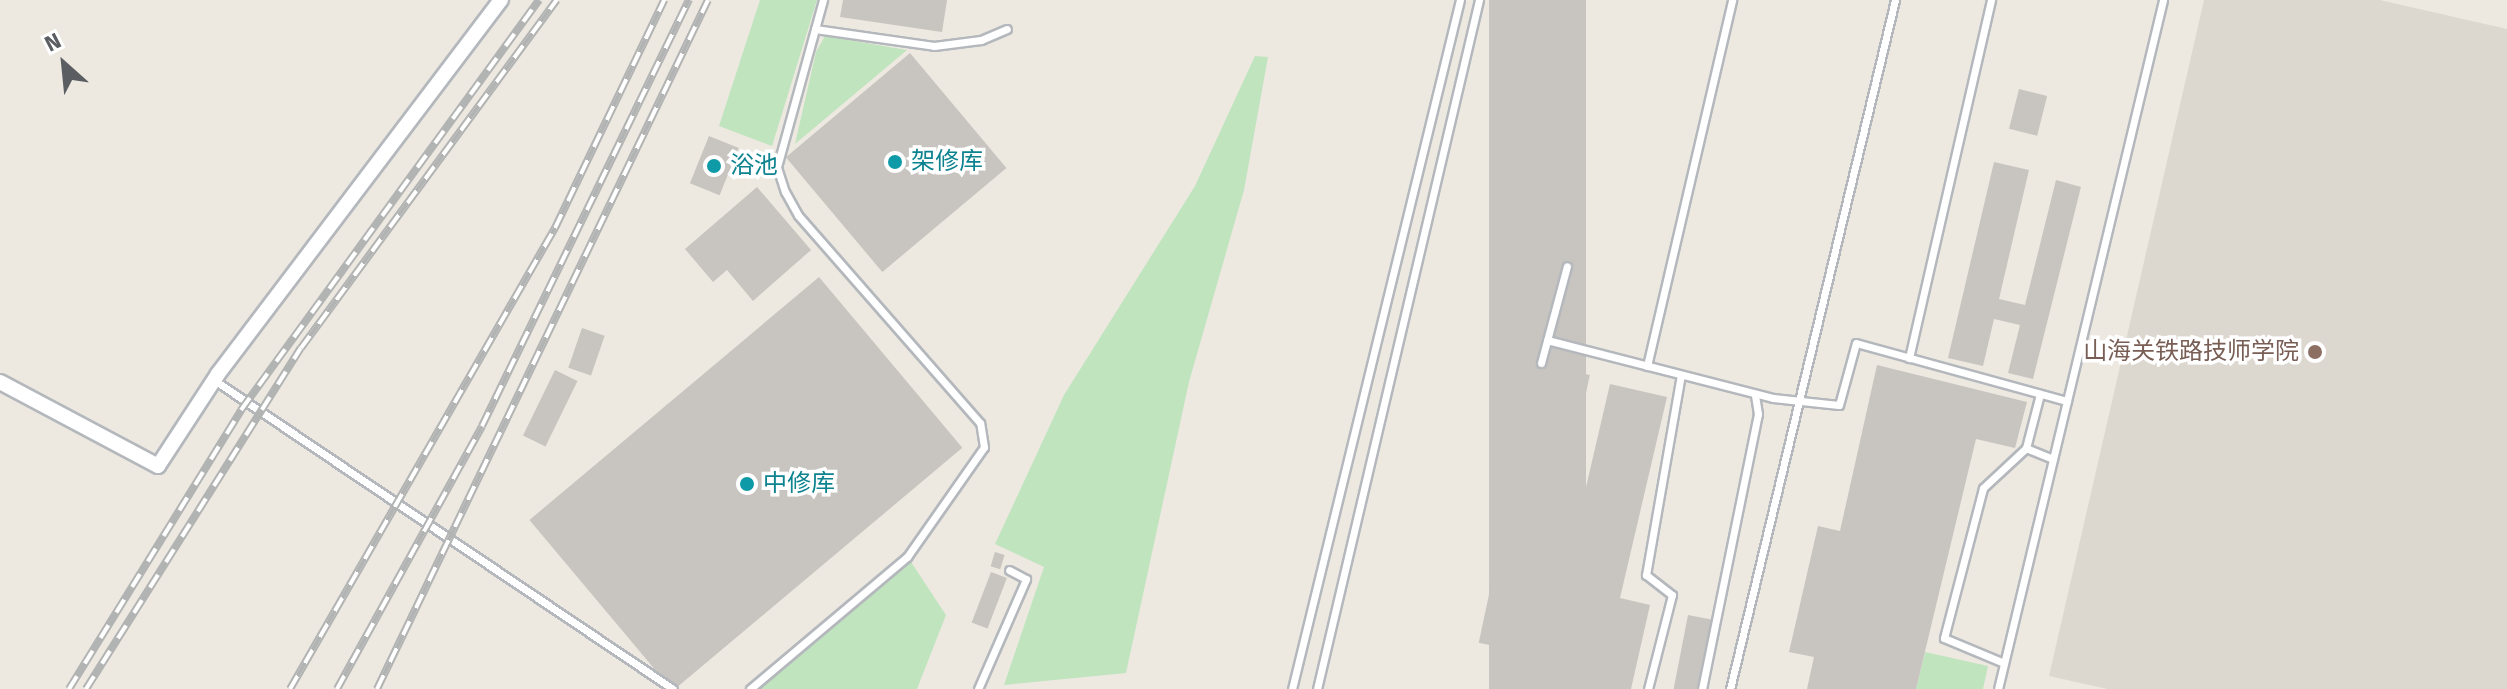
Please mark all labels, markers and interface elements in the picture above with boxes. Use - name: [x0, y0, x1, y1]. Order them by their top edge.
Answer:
- north arrow: [24, 24, 104, 104]
- text: N: [40, 27, 66, 58]
- place label: 架修库: [911, 148, 983, 176]
- place label: 浴池: [730, 152, 778, 180]
- marker: 架修库: [886, 153, 904, 171]
- marker: 浴池: [705, 157, 723, 175]
- place label: 山海关铁路技师学院: [2083, 338, 2299, 366]
- marker: 山海关铁路技师学院: [2306, 343, 2324, 361]
- place label: 中修库: [763, 470, 835, 498]
- marker: 中修库: [738, 475, 756, 493]

